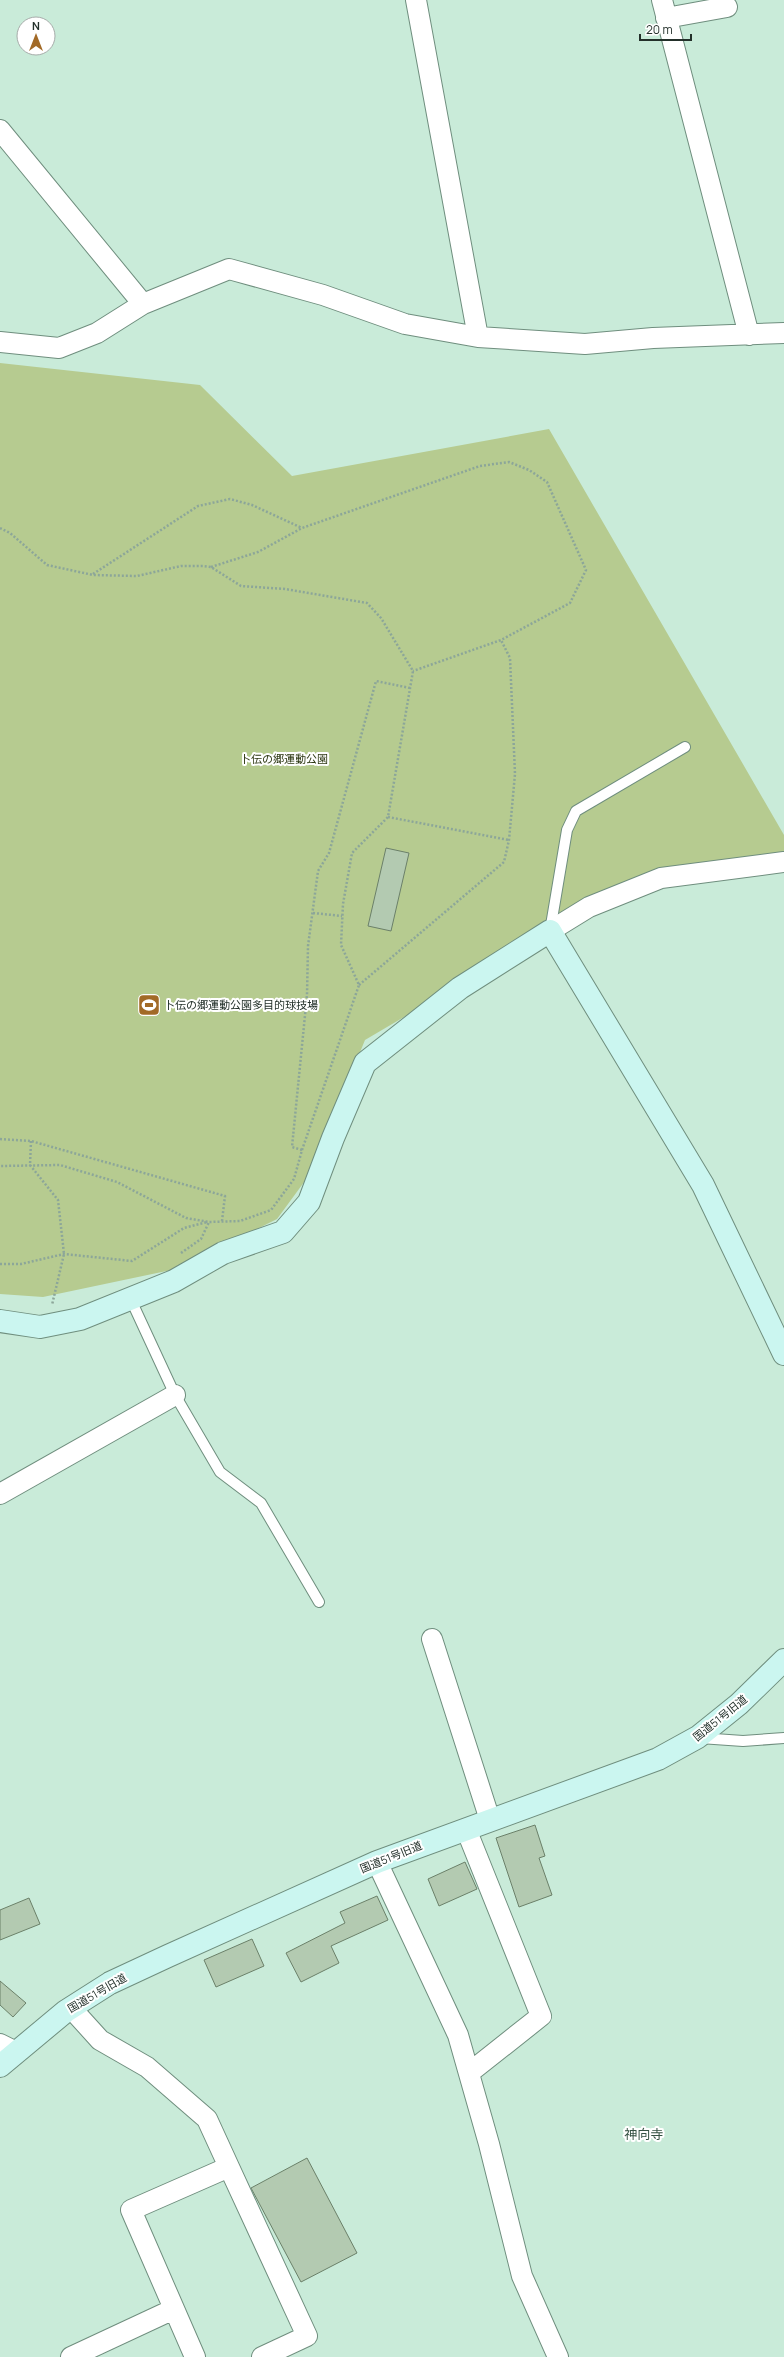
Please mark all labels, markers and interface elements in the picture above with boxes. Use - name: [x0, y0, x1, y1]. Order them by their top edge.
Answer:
- north arrow: [16, 16, 56, 56]
- scale bar: [640, 16, 691, 42]
- text: N: [32, 18, 40, 33]
- text: 20 m: [646, 21, 673, 38]
- park label: 卜伝の郷運動公園: [240, 751, 328, 766]
- sports icon: 卜伝の郷運動公園多目的球技場: [136, 992, 162, 1018]
- place label: 卜伝の郷運動公園多目的球技場: [164, 997, 318, 1012]
- street label: 国道51号旧道: [689, 1691, 750, 1744]
- street label: 国道51号旧道: [358, 1837, 424, 1876]
- street label: 国道51号旧道: [65, 1970, 129, 2015]
- district label: 神向寺: [624, 2125, 664, 2143]

